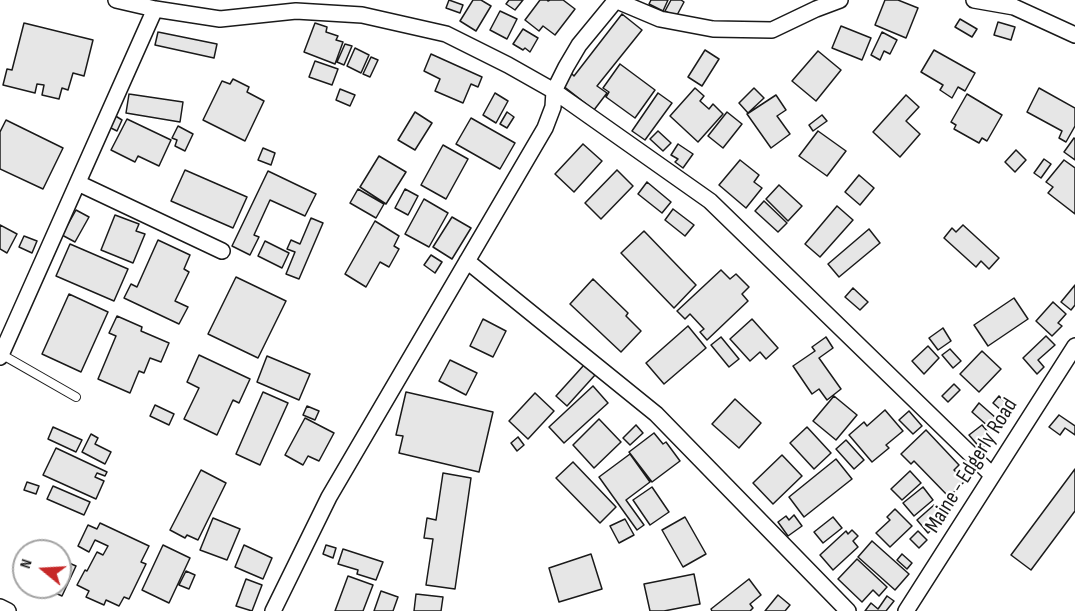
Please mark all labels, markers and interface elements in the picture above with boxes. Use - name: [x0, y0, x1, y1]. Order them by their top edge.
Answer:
- street label: Maine - Edgerly Road: [920, 394, 1024, 538]
- north arrow: [12, 539, 72, 599]
- text: N: [16, 557, 37, 571]

